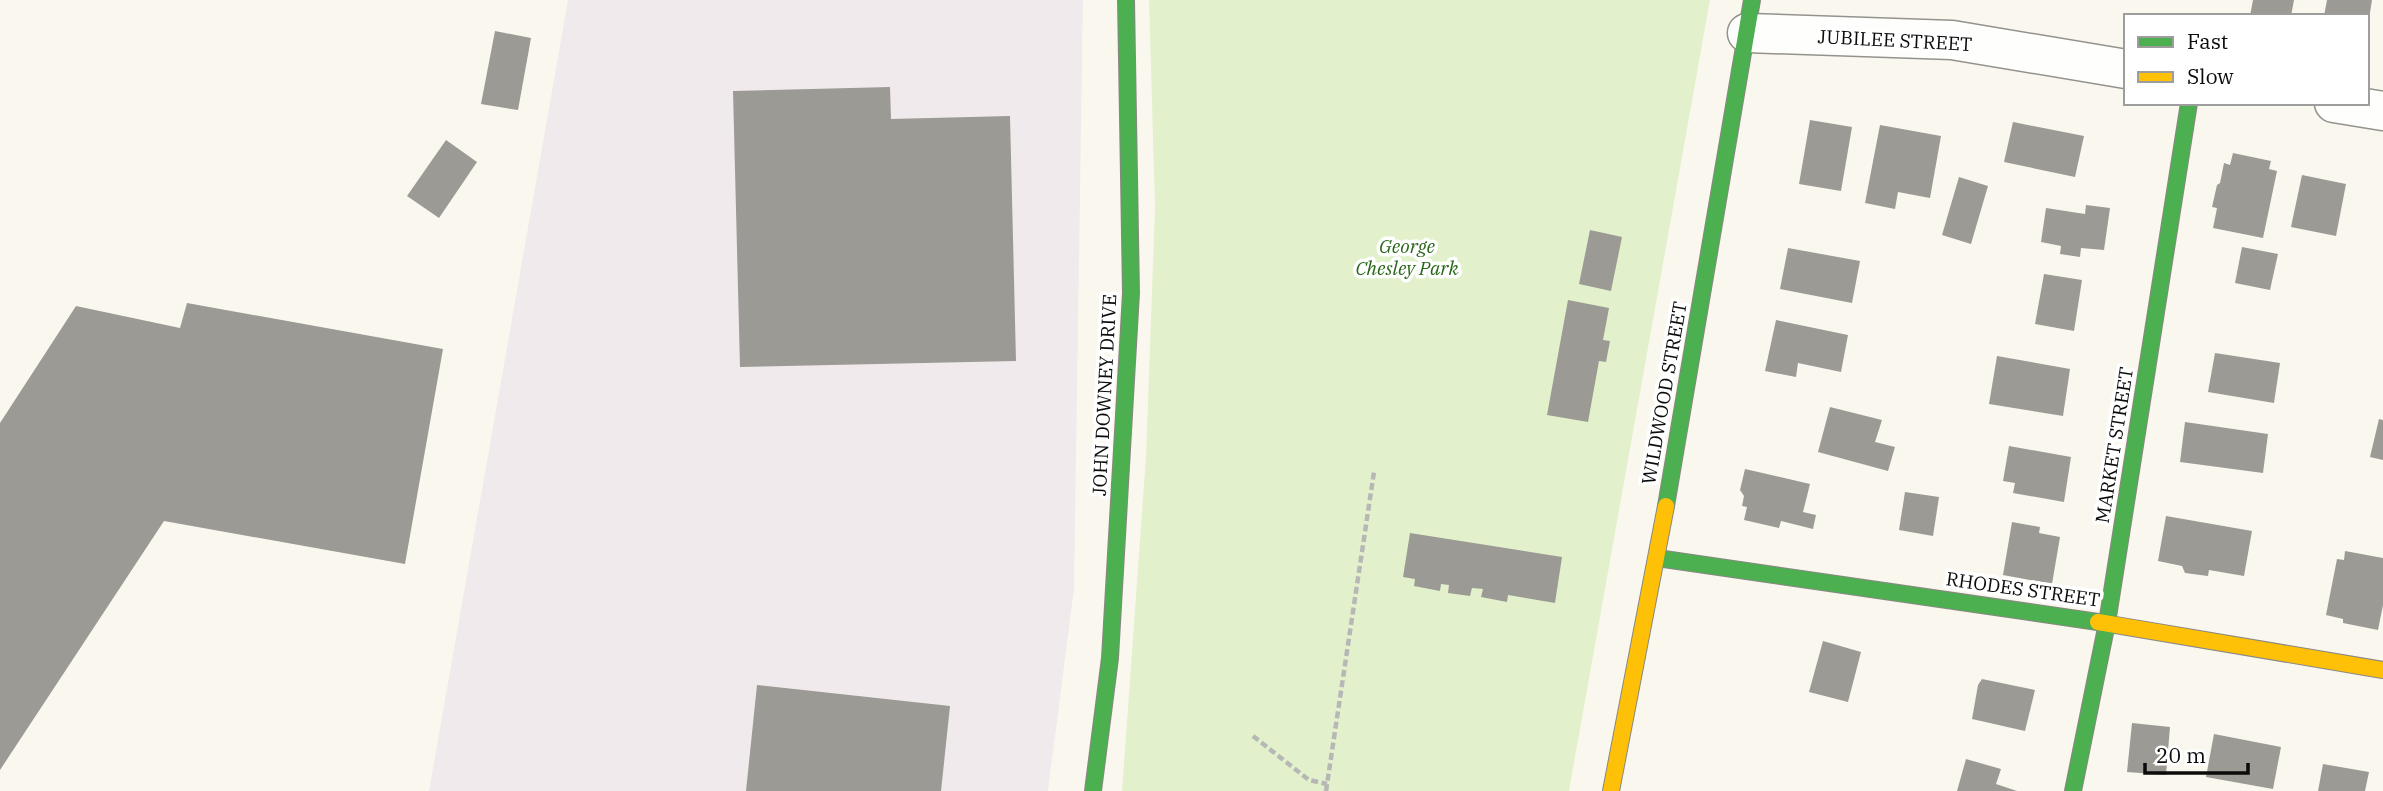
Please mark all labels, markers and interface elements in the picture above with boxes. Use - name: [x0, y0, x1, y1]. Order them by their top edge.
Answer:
- legend: [2124, 14, 2369, 105]
- street label: JUBILEE STREET: [1817, 24, 1973, 56]
- text: Fast: [2187, 27, 2228, 55]
- text: Slow: [2187, 62, 2234, 90]
- park label: George Chesley Park: [1355, 234, 1460, 280]
- street label: JOHN DOWNEY DRIVE: [1087, 293, 1121, 497]
- street label: WILDWOOD STREET: [1636, 300, 1692, 486]
- street label: MARKET STREET: [2090, 365, 2138, 525]
- street label: RHODES STREET: [1944, 566, 2102, 612]
- scale bar: [2145, 732, 2248, 776]
- text: 20 m: [2156, 741, 2206, 769]

